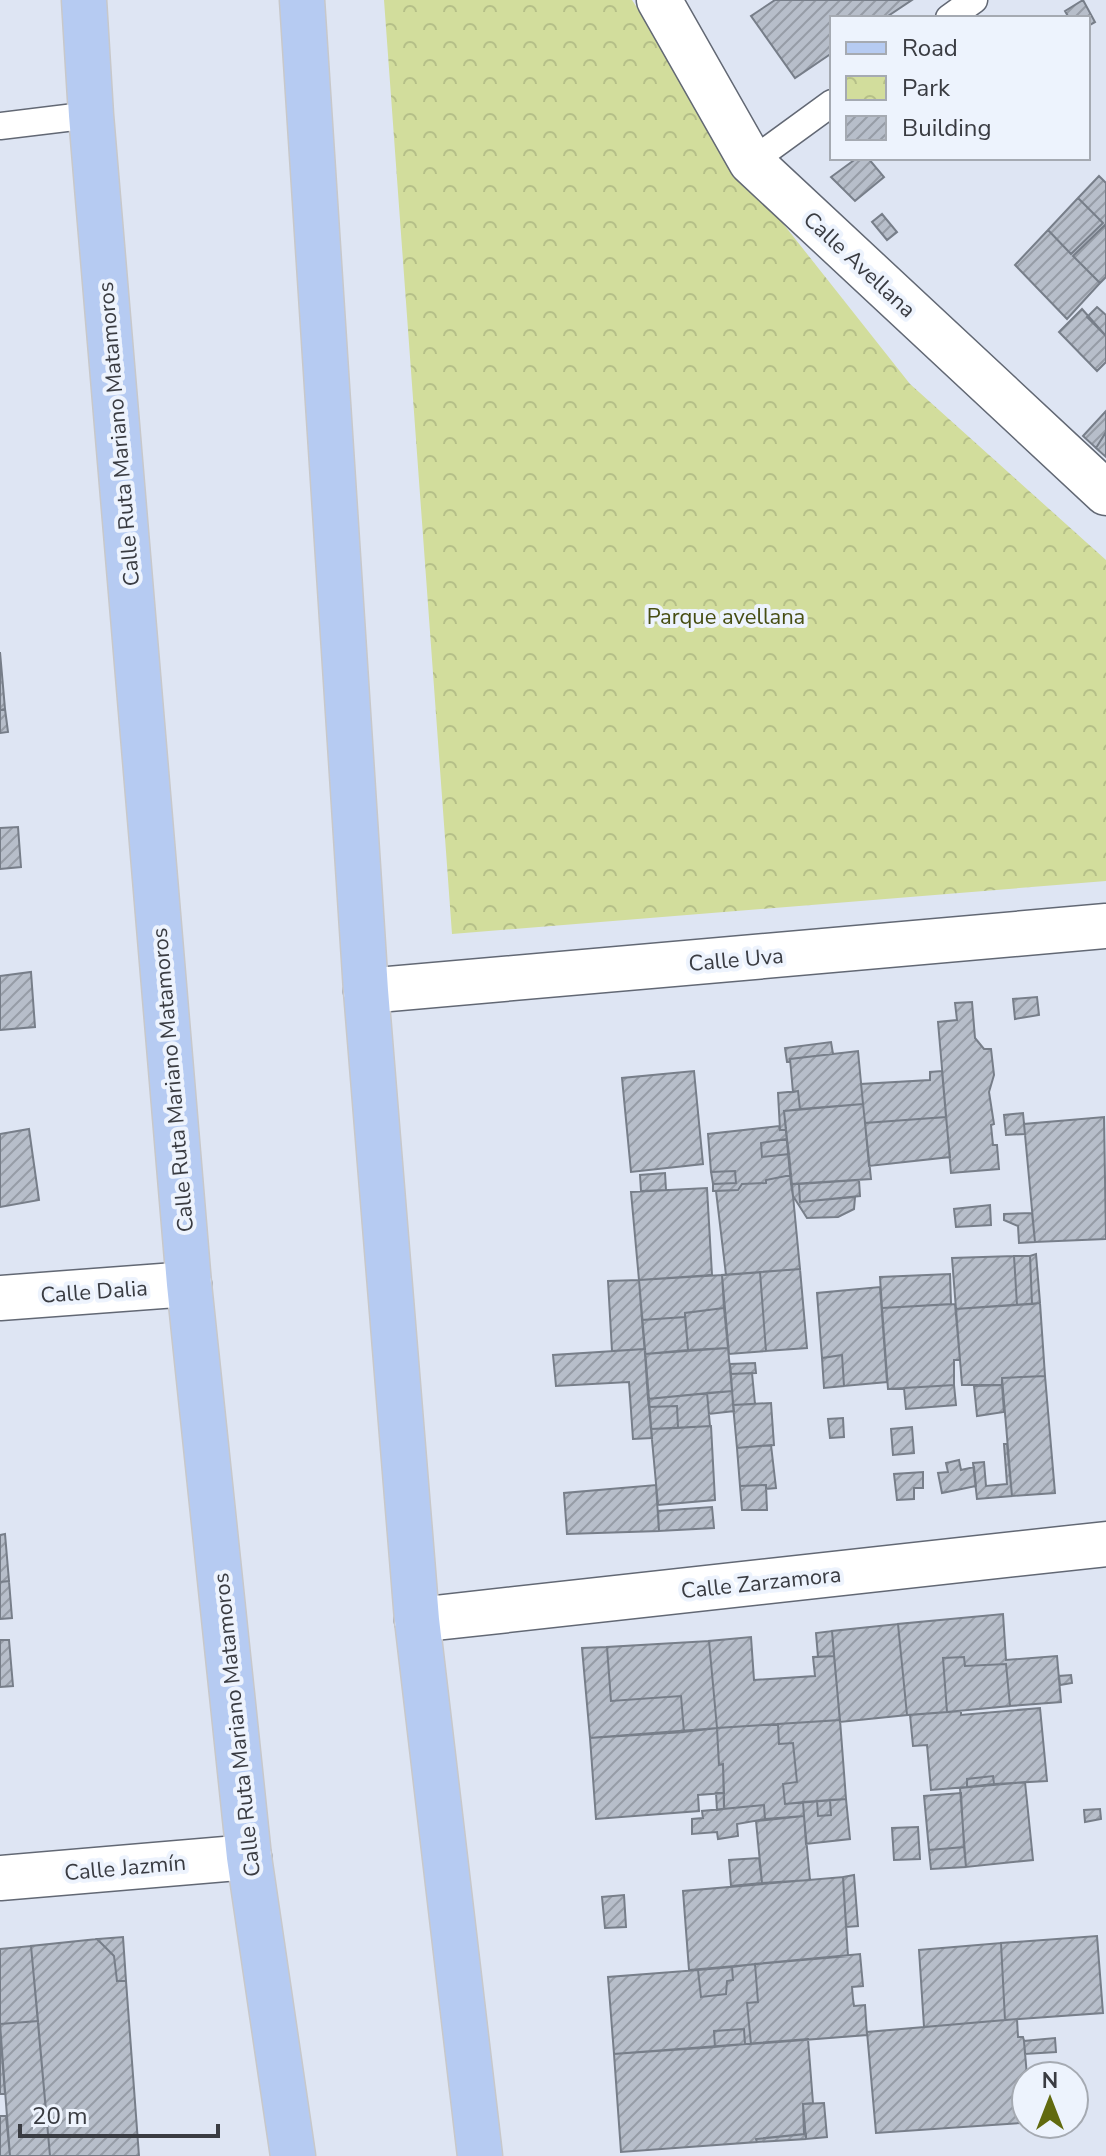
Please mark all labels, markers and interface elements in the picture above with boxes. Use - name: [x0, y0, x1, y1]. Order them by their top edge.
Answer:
- legend: [830, 16, 1090, 160]
- text: Road: [902, 32, 958, 64]
- text: Park: [902, 72, 951, 104]
- text: Building: [902, 112, 992, 144]
- street label: Calle Avellana: [797, 205, 922, 325]
- street label: Calle Ruta Mariano Matamoros: [91, 280, 147, 587]
- park label: Parque avellana: [647, 602, 805, 632]
- street label: Calle Ruta Mariano Matamoros: [145, 926, 201, 1233]
- street label: Calle Uva: [687, 941, 785, 979]
- street label: Calle Dalia: [39, 1273, 149, 1311]
- street label: Calle Zarzamora: [680, 1560, 843, 1606]
- street label: Calle Ruta Mariano Matamoros: [206, 1571, 268, 1878]
- street label: Calle Jazmín: [63, 1848, 187, 1888]
- north arrow: [1010, 2060, 1090, 2140]
- text: N: [1042, 2066, 1058, 2096]
- scale bar: [20, 2088, 218, 2138]
- text: 20 m: [32, 2100, 88, 2132]

